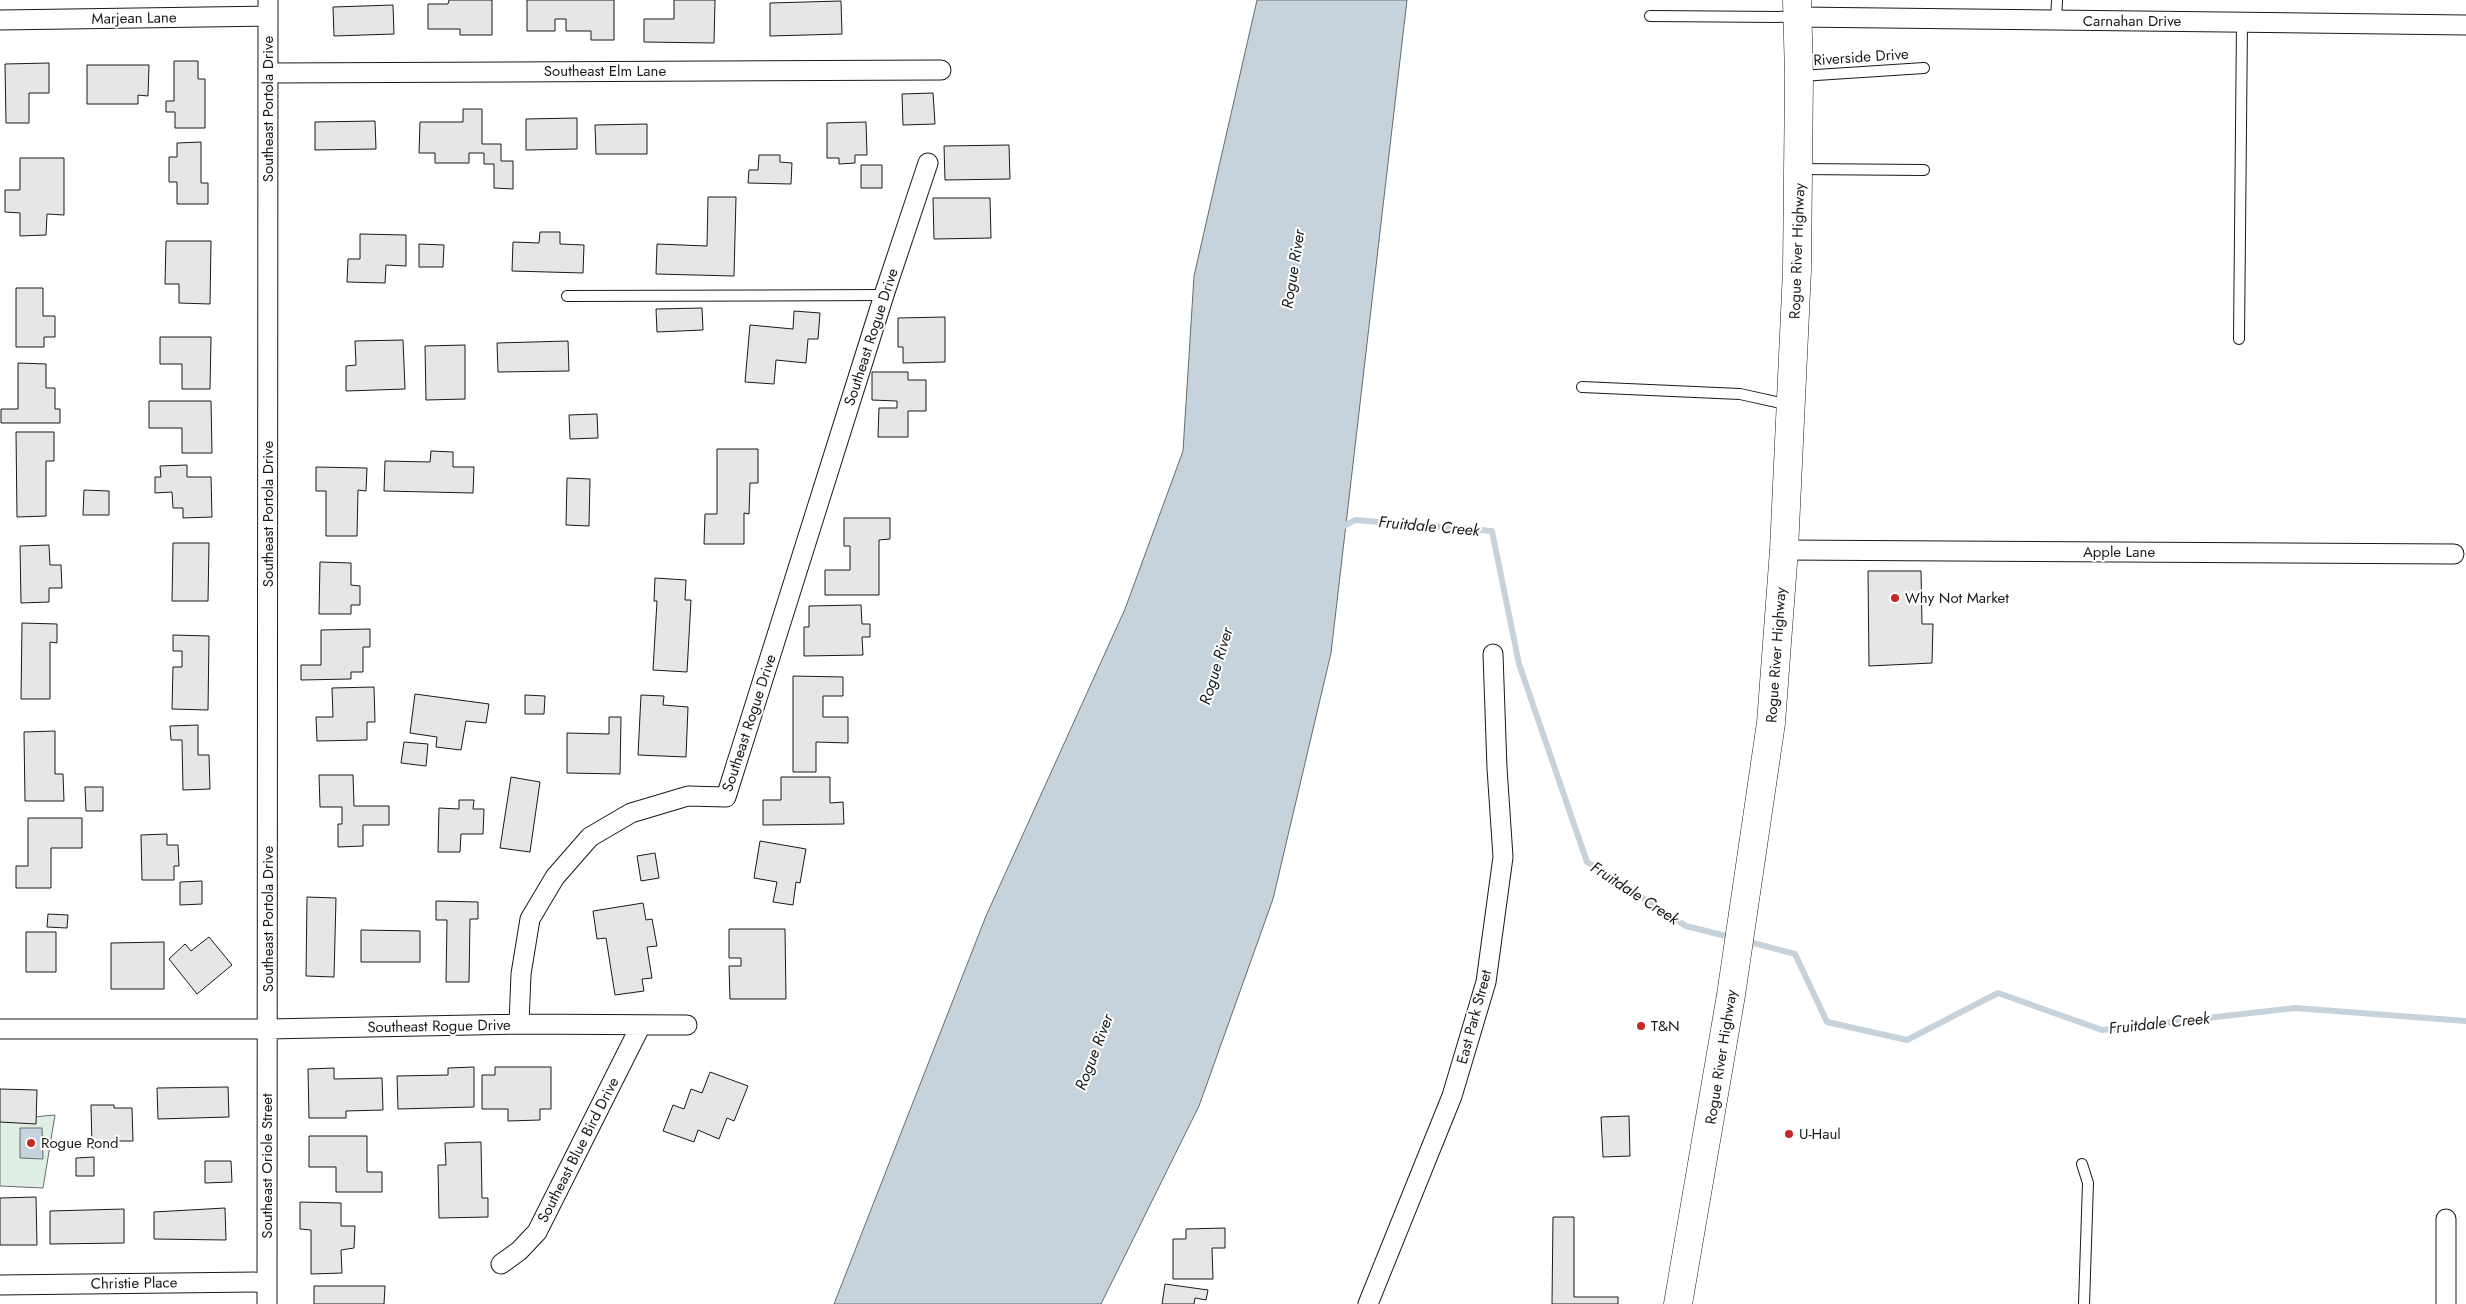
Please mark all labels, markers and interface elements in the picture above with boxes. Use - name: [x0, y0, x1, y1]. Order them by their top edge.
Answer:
- street label: Marjean Lane: [91, 6, 177, 30]
- street label: Carnahan Drive: [2083, 10, 2182, 32]
- street label: Southeast Portola Drive: [257, 36, 279, 182]
- street label: Riverside Drive: [1813, 43, 1910, 71]
- street label: Southeast Elm Lane: [544, 60, 666, 82]
- street label: Rogue River Highway: [1784, 182, 1810, 319]
- water label: Rogue River: [1275, 226, 1311, 310]
- street label: Southeast Rogue Drive: [838, 265, 904, 409]
- street label: Southeast Portola Drive: [257, 441, 279, 587]
- water label: Fruitdale Creek: [1378, 510, 1482, 542]
- street label: Apple Lane: [2083, 541, 2155, 563]
- street label: Rogue River Highway: [1760, 586, 1792, 724]
- place label: Why Not Market: [1905, 587, 2009, 609]
- marker: Why Not Market: [1889, 592, 1901, 604]
- water label: Rogue River: [1193, 623, 1239, 707]
- street label: Southeast Rogue Drive: [716, 651, 782, 795]
- street label: Southeast Portola Drive: [257, 846, 279, 992]
- water label: Fruitdale Creek: [1586, 856, 1685, 931]
- street label: East Park Street: [1451, 967, 1497, 1067]
- street label: Rogue River Highway: [1699, 988, 1743, 1126]
- water label: Fruitdale Creek: [2107, 1006, 2212, 1040]
- water label: Rogue River: [1069, 1009, 1120, 1093]
- street label: Southeast Rogue Drive: [367, 1014, 511, 1038]
- place label: T&N: [1651, 1015, 1680, 1037]
- marker: T&N: [1635, 1020, 1647, 1032]
- street label: Southeast Blue Bird Drive: [532, 1073, 624, 1227]
- street label: Southeast Oriole Street: [256, 1093, 278, 1239]
- place label: U-Haul: [1799, 1123, 1841, 1145]
- marker: U-Haul: [1783, 1128, 1795, 1140]
- place label: Rogue Pond: [41, 1132, 119, 1154]
- marker: Rogue Pond: [25, 1137, 37, 1149]
- street label: Christie Place: [90, 1271, 178, 1295]

